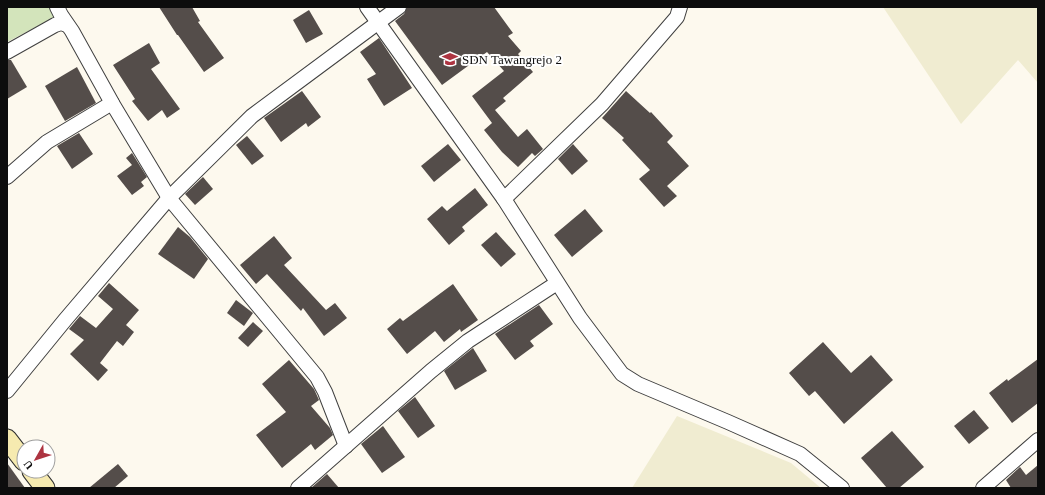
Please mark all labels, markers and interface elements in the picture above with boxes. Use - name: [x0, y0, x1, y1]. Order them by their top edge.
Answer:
- school or university icon: SDN Tawangrejo 2: [441, 50, 459, 68]
- place label: SDN Tawangrejo 2: [462, 52, 562, 67]
- north arrow: [16, 439, 56, 479]
- text: U: [21, 458, 35, 472]

